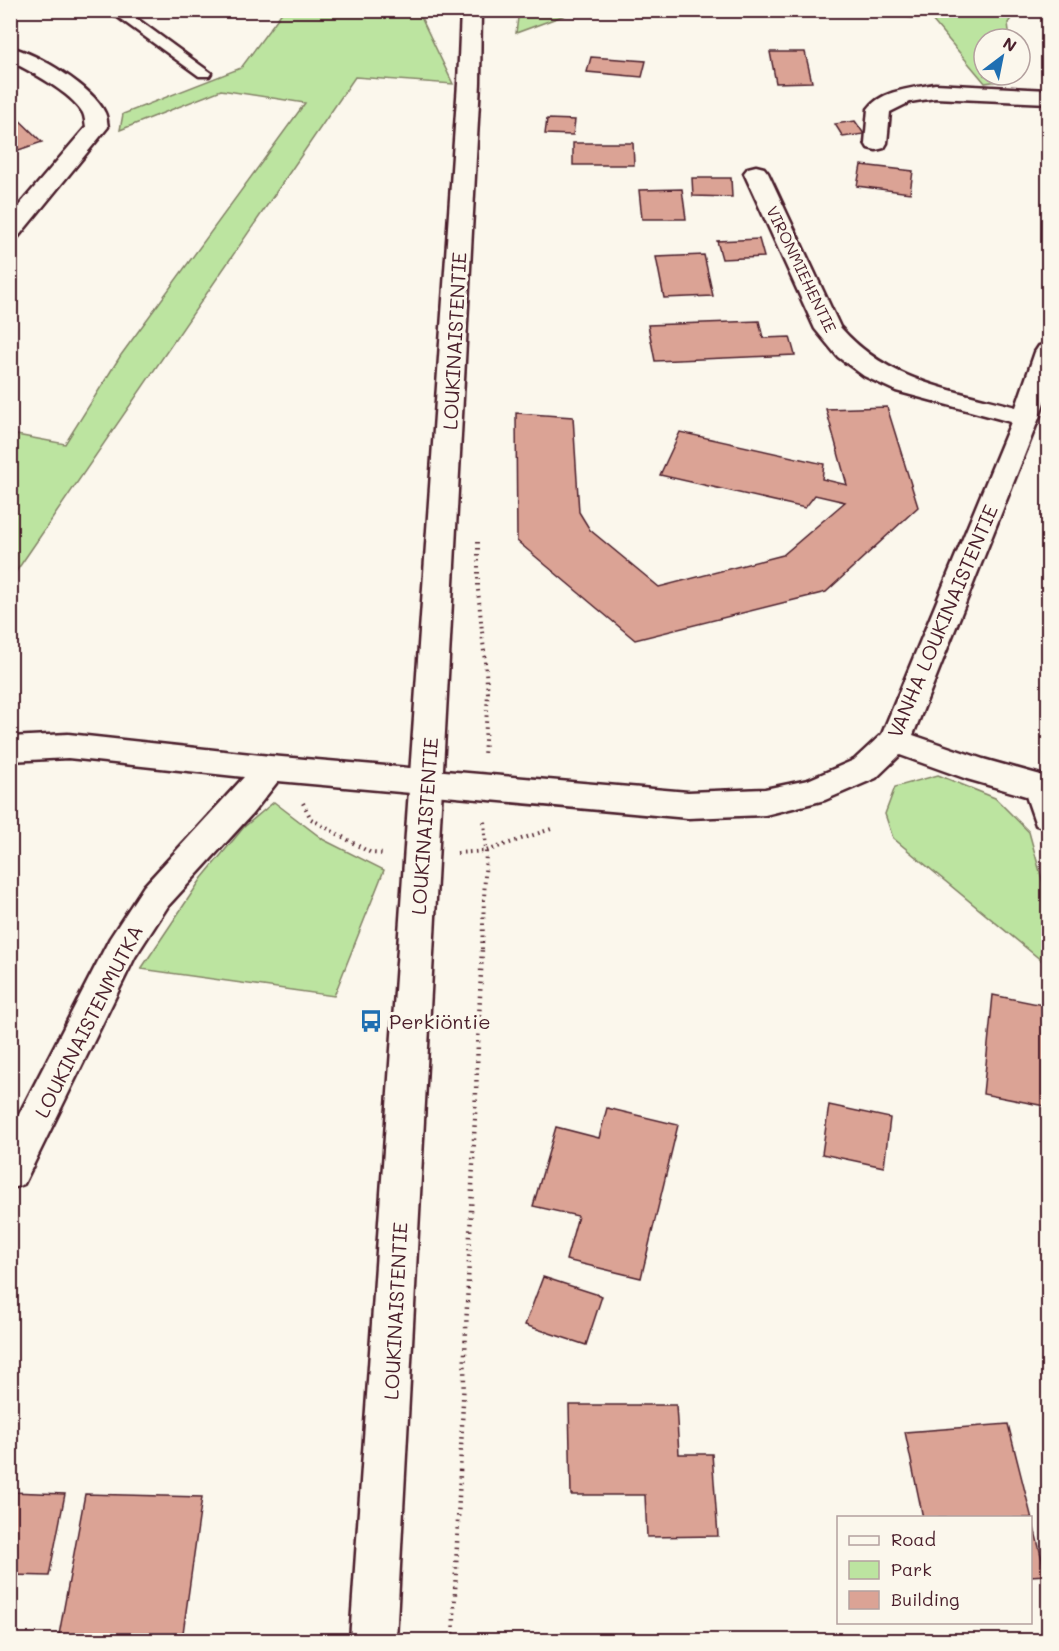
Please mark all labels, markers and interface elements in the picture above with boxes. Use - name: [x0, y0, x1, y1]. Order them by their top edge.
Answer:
- north arrow: [972, 27, 1032, 87]
- text: N: [999, 32, 1021, 56]
- street label: VIRONMIEHENTIE: [762, 202, 842, 336]
- street label: LOUKINAISTENTIE: [436, 251, 472, 431]
- street label: VANHA LOUKINAISTENTIE: [881, 500, 1003, 742]
- street label: LOUKINAISTENTIE: [405, 736, 443, 916]
- street label: LOUKINAISTENMUTKA: [28, 920, 148, 1122]
- bus stop icon: Perkiöntie: [358, 1008, 384, 1034]
- place label: Perkiöntie: [389, 1008, 491, 1034]
- street label: LOUKINAISTENTIE: [377, 1221, 413, 1401]
- legend: [837, 1516, 1032, 1624]
- text: Road: [891, 1527, 936, 1551]
- text: Park: [891, 1557, 932, 1581]
- text: Building: [891, 1587, 959, 1611]

